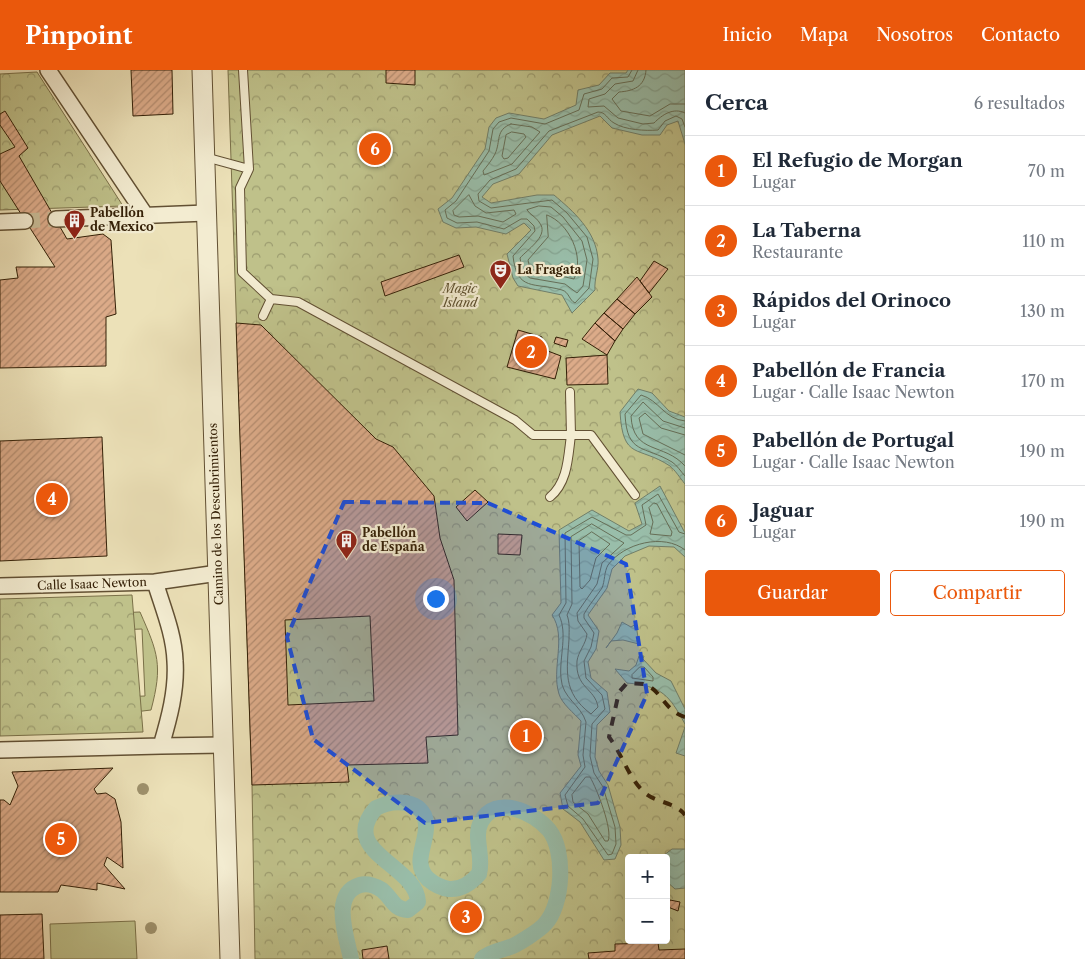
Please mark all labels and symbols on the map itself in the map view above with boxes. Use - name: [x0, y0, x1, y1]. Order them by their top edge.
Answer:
- pin: 6: [359, 130, 391, 168]
- place label: Pabellón de Mexico: [90, 205, 154, 234]
- building icon: Pabellón de Mexico: [62, 208, 86, 239]
- theatre icon: La Fragata: [489, 258, 513, 289]
- place label: La Fragata: [517, 262, 582, 277]
- park label: Magic Island: [441, 281, 479, 310]
- pin: 2: [515, 333, 547, 371]
- street label: Camino de los Descubrimientos: [205, 423, 226, 605]
- pin: 4: [36, 480, 68, 518]
- place label: Pabellón de España: [362, 525, 426, 554]
- building icon: Pabellón de España: [334, 528, 358, 559]
- street label: Calle Isaac Newton: [37, 574, 148, 593]
- your location: [423, 586, 449, 612]
- pin: 1: [510, 717, 542, 755]
- pin: 5: [45, 820, 77, 858]
- pin: 3: [450, 898, 482, 936]

